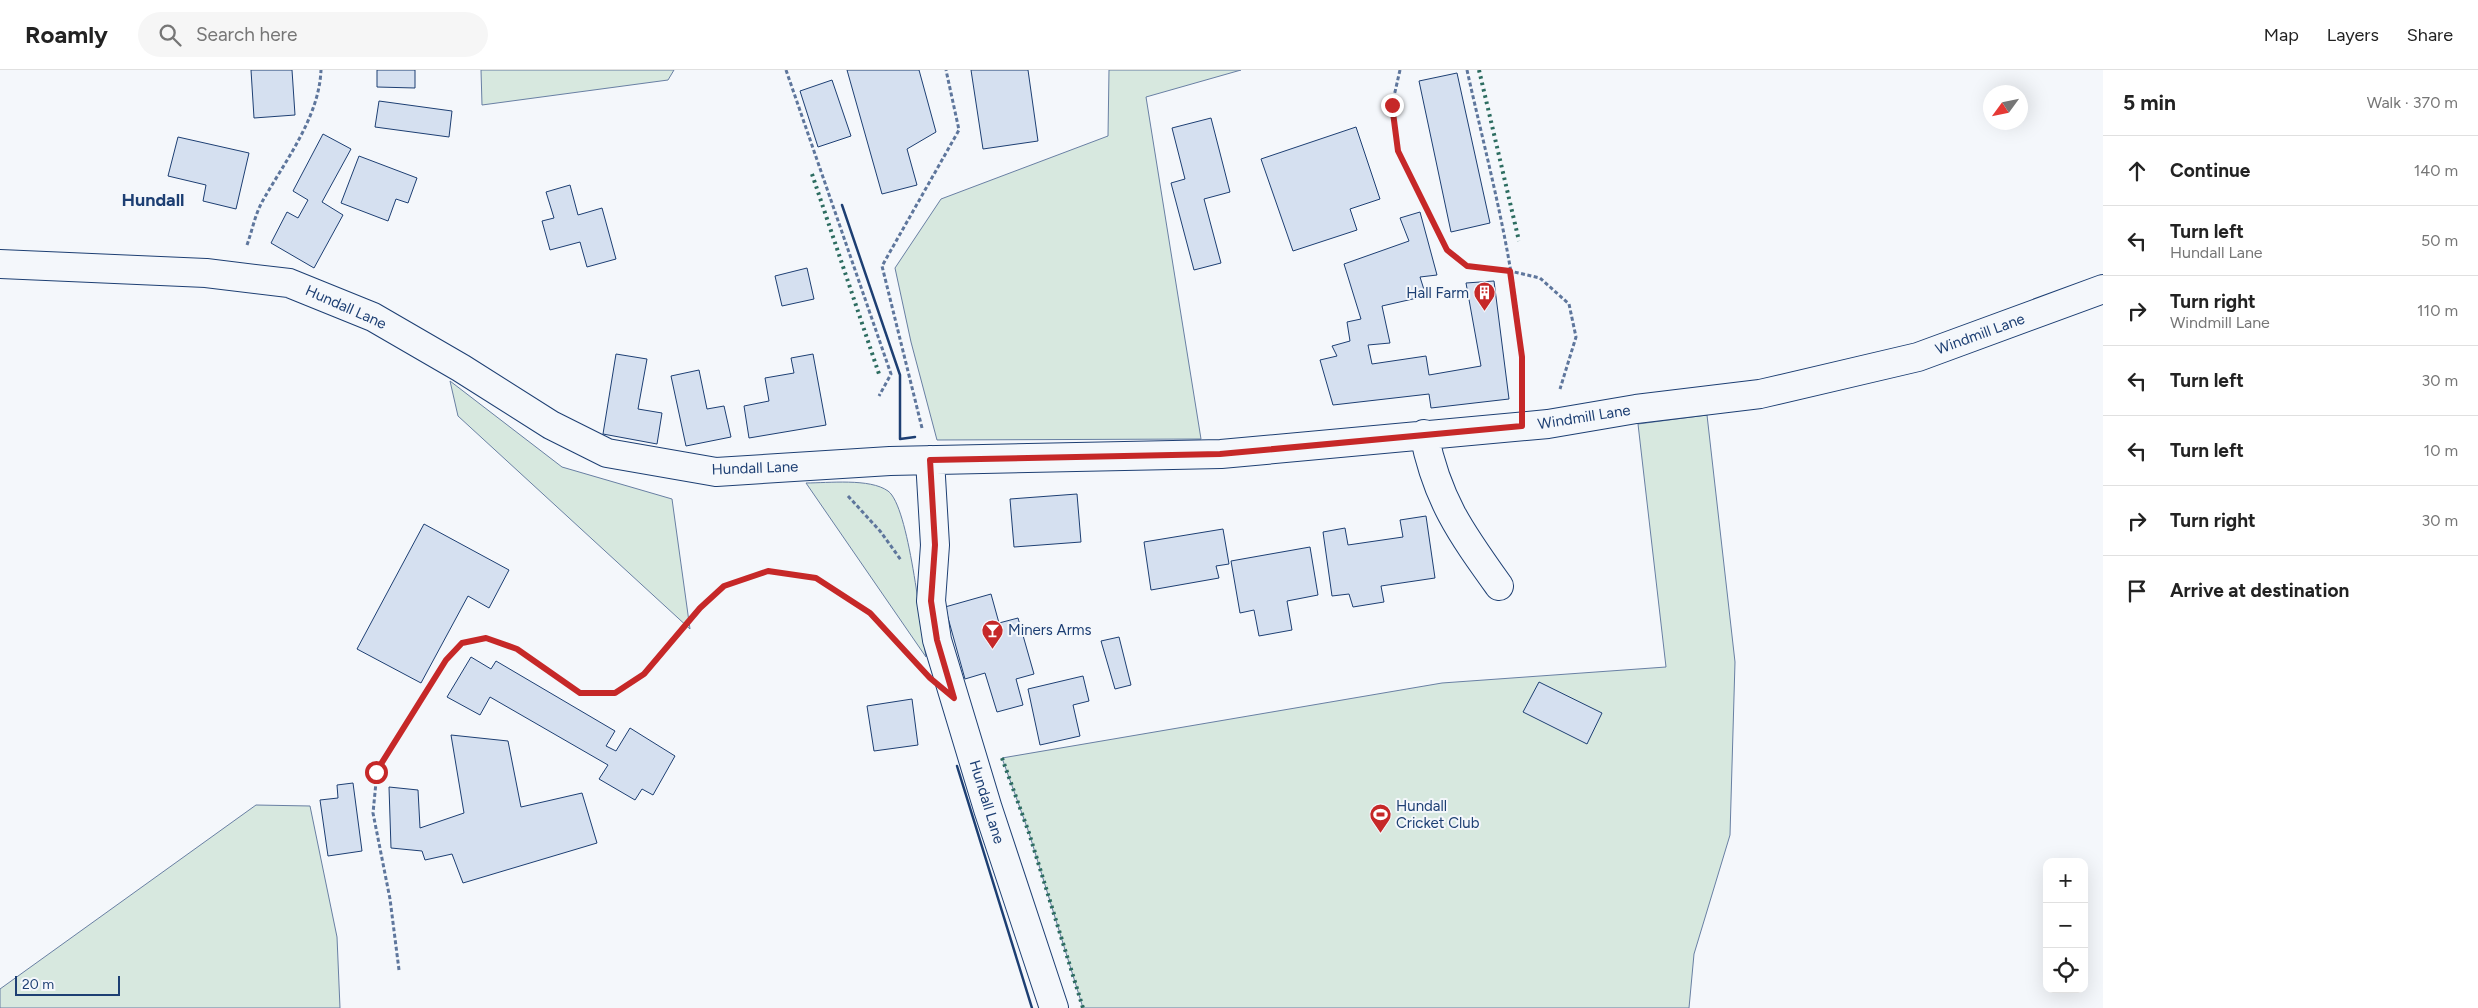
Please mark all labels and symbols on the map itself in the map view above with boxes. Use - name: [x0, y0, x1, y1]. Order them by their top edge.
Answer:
- north arrow: [1983, 85, 2028, 130]
- route end: [1381, 94, 1404, 117]
- district label: Hundall: [121, 189, 185, 211]
- street label: Hundall Lane: [303, 281, 389, 333]
- building icon: Hall Farm: [1473, 281, 1497, 312]
- place label: Hall Farm: [1406, 284, 1469, 302]
- street label: Windmill Lane: [1933, 310, 2027, 358]
- street label: Windmill Lane: [1536, 401, 1632, 433]
- street label: Hundall Lane: [711, 457, 799, 479]
- bar icon: Miners Arms: [980, 618, 1004, 649]
- place label: Miners Arms: [1008, 621, 1091, 639]
- street label: Hundall Lane: [966, 758, 1008, 846]
- route start: [365, 761, 388, 784]
- place label: Hundall Cricket Club: [1396, 797, 1480, 832]
- sports icon: Hundall Cricket Club: [1368, 803, 1392, 834]
- scale bar: [15, 973, 120, 996]

